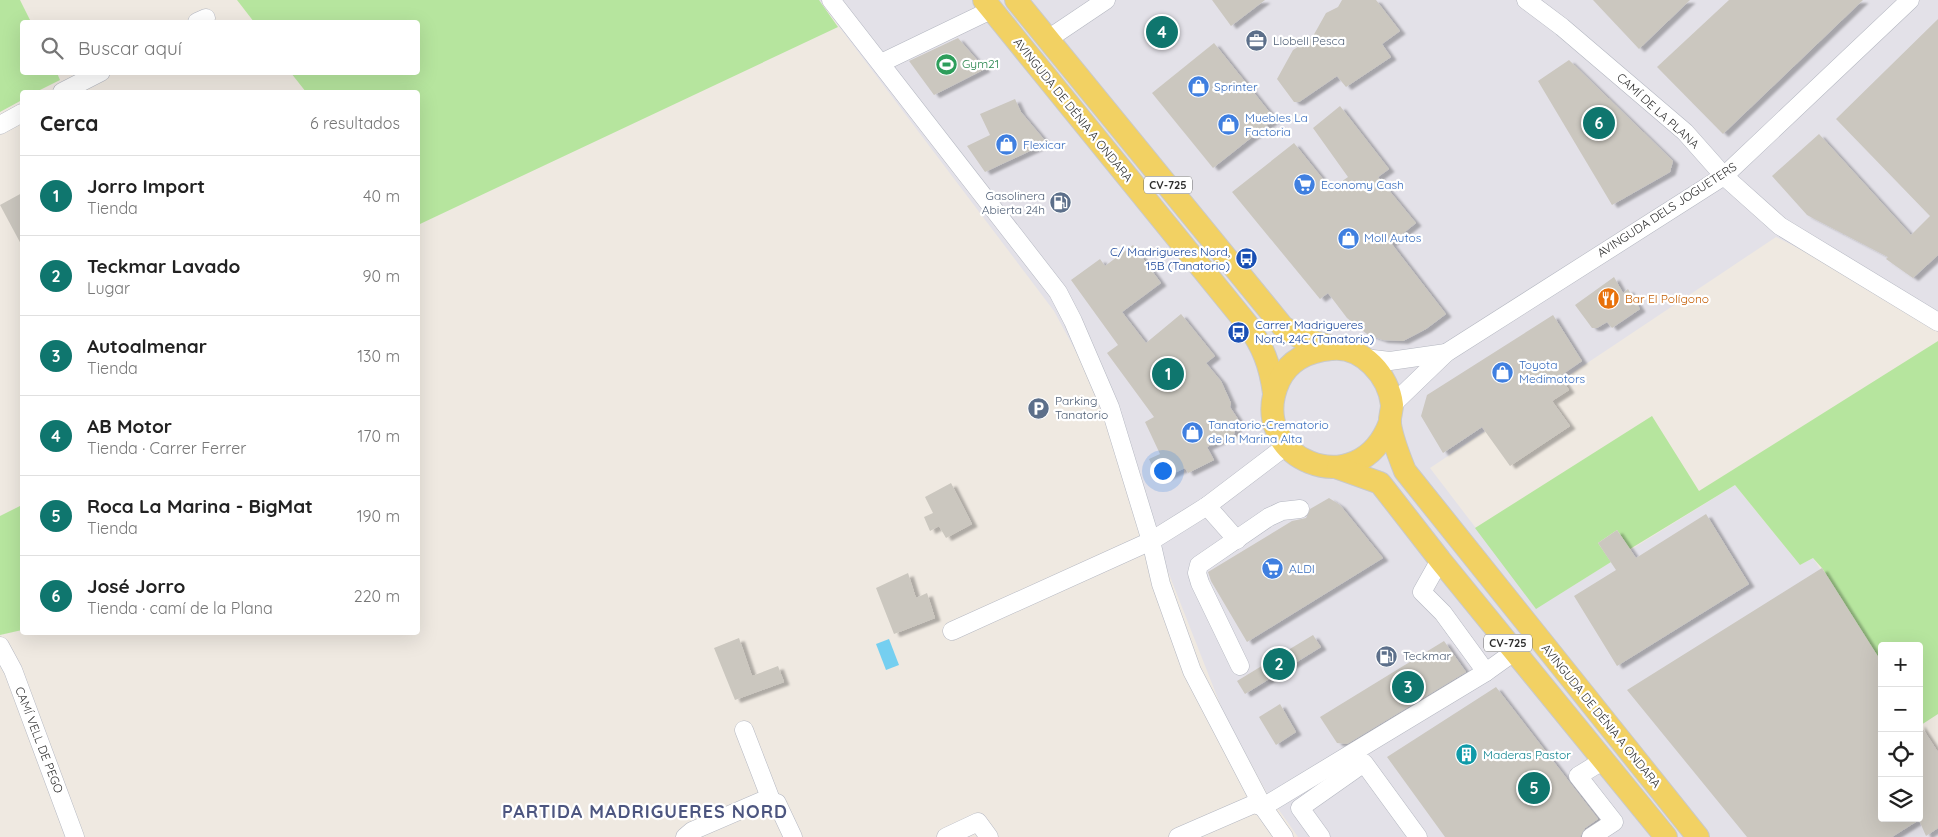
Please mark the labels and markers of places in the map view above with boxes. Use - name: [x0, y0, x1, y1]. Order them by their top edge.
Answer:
- pin: 4: [1146, 13, 1178, 51]
- office icon: Llobell Pesca: [1245, 29, 1269, 53]
- place label: Llobell Pesca: [1273, 33, 1345, 48]
- sports icon: Gym21: [934, 52, 958, 76]
- place label: Gym21: [962, 56, 999, 71]
- shop icon: Sprinter: [1186, 75, 1210, 99]
- place label: Sprinter: [1214, 79, 1258, 94]
- pin: 6: [1583, 104, 1615, 142]
- place label: Muebles La Factoria: [1245, 110, 1308, 139]
- shop icon: Muebles La Factoria: [1217, 113, 1241, 137]
- shop icon: Flexicar: [995, 133, 1019, 157]
- place label: Flexicar: [1023, 137, 1066, 152]
- supermarket icon: Economy Cash: [1293, 173, 1317, 197]
- place label: Economy Cash: [1321, 177, 1404, 192]
- place label: Gasolinera Abierta 24h: [982, 188, 1045, 217]
- fuel station icon: Gasolinera Abierta 24h: [1049, 191, 1073, 215]
- shop icon: Moll Autos: [1336, 226, 1360, 250]
- place label: Moll Autos: [1364, 230, 1422, 245]
- place label: C/ Madrigueres Nord, 15B (Tanatorio): [1110, 244, 1230, 273]
- bus stop icon: C/ Madrigueres Nord, 15B (Tanatorio): [1234, 247, 1258, 271]
- restaurant icon: Bar El Polígono: [1597, 287, 1621, 311]
- place label: Bar El Polígono: [1625, 291, 1709, 306]
- place label: Carrer Madrigueres Nord, 24C (Tanatorio): [1255, 317, 1374, 346]
- bus stop icon: Carrer Madrigueres Nord, 24C (Tanatorio): [1227, 320, 1251, 344]
- pin: 1: [1152, 355, 1184, 393]
- place label: Toyota Medimotors: [1519, 357, 1586, 386]
- shop icon: Toyota Medimotors: [1491, 360, 1515, 384]
- place label: Parking Tanatorio: [1055, 393, 1108, 422]
- parking icon: Parking Tanatorio: [1027, 396, 1051, 420]
- place label: Tanatorio-Crematorio de la Marina Alta: [1208, 417, 1329, 446]
- shop icon: Tanatorio-Crematorio de la Marina Alta: [1180, 420, 1204, 444]
- supermarket icon: ALDI: [1261, 557, 1285, 581]
- place label: ALDI: [1289, 561, 1315, 576]
- fuel station icon: Teckmar: [1375, 644, 1399, 668]
- pin: 2: [1263, 645, 1295, 683]
- place label: Teckmar: [1403, 648, 1451, 663]
- pin: 3: [1392, 668, 1424, 706]
- building icon: Maderas Pastor: [1455, 743, 1479, 767]
- place label: Maderas Pastor: [1483, 747, 1571, 762]
- pin: 5: [1518, 769, 1550, 807]

